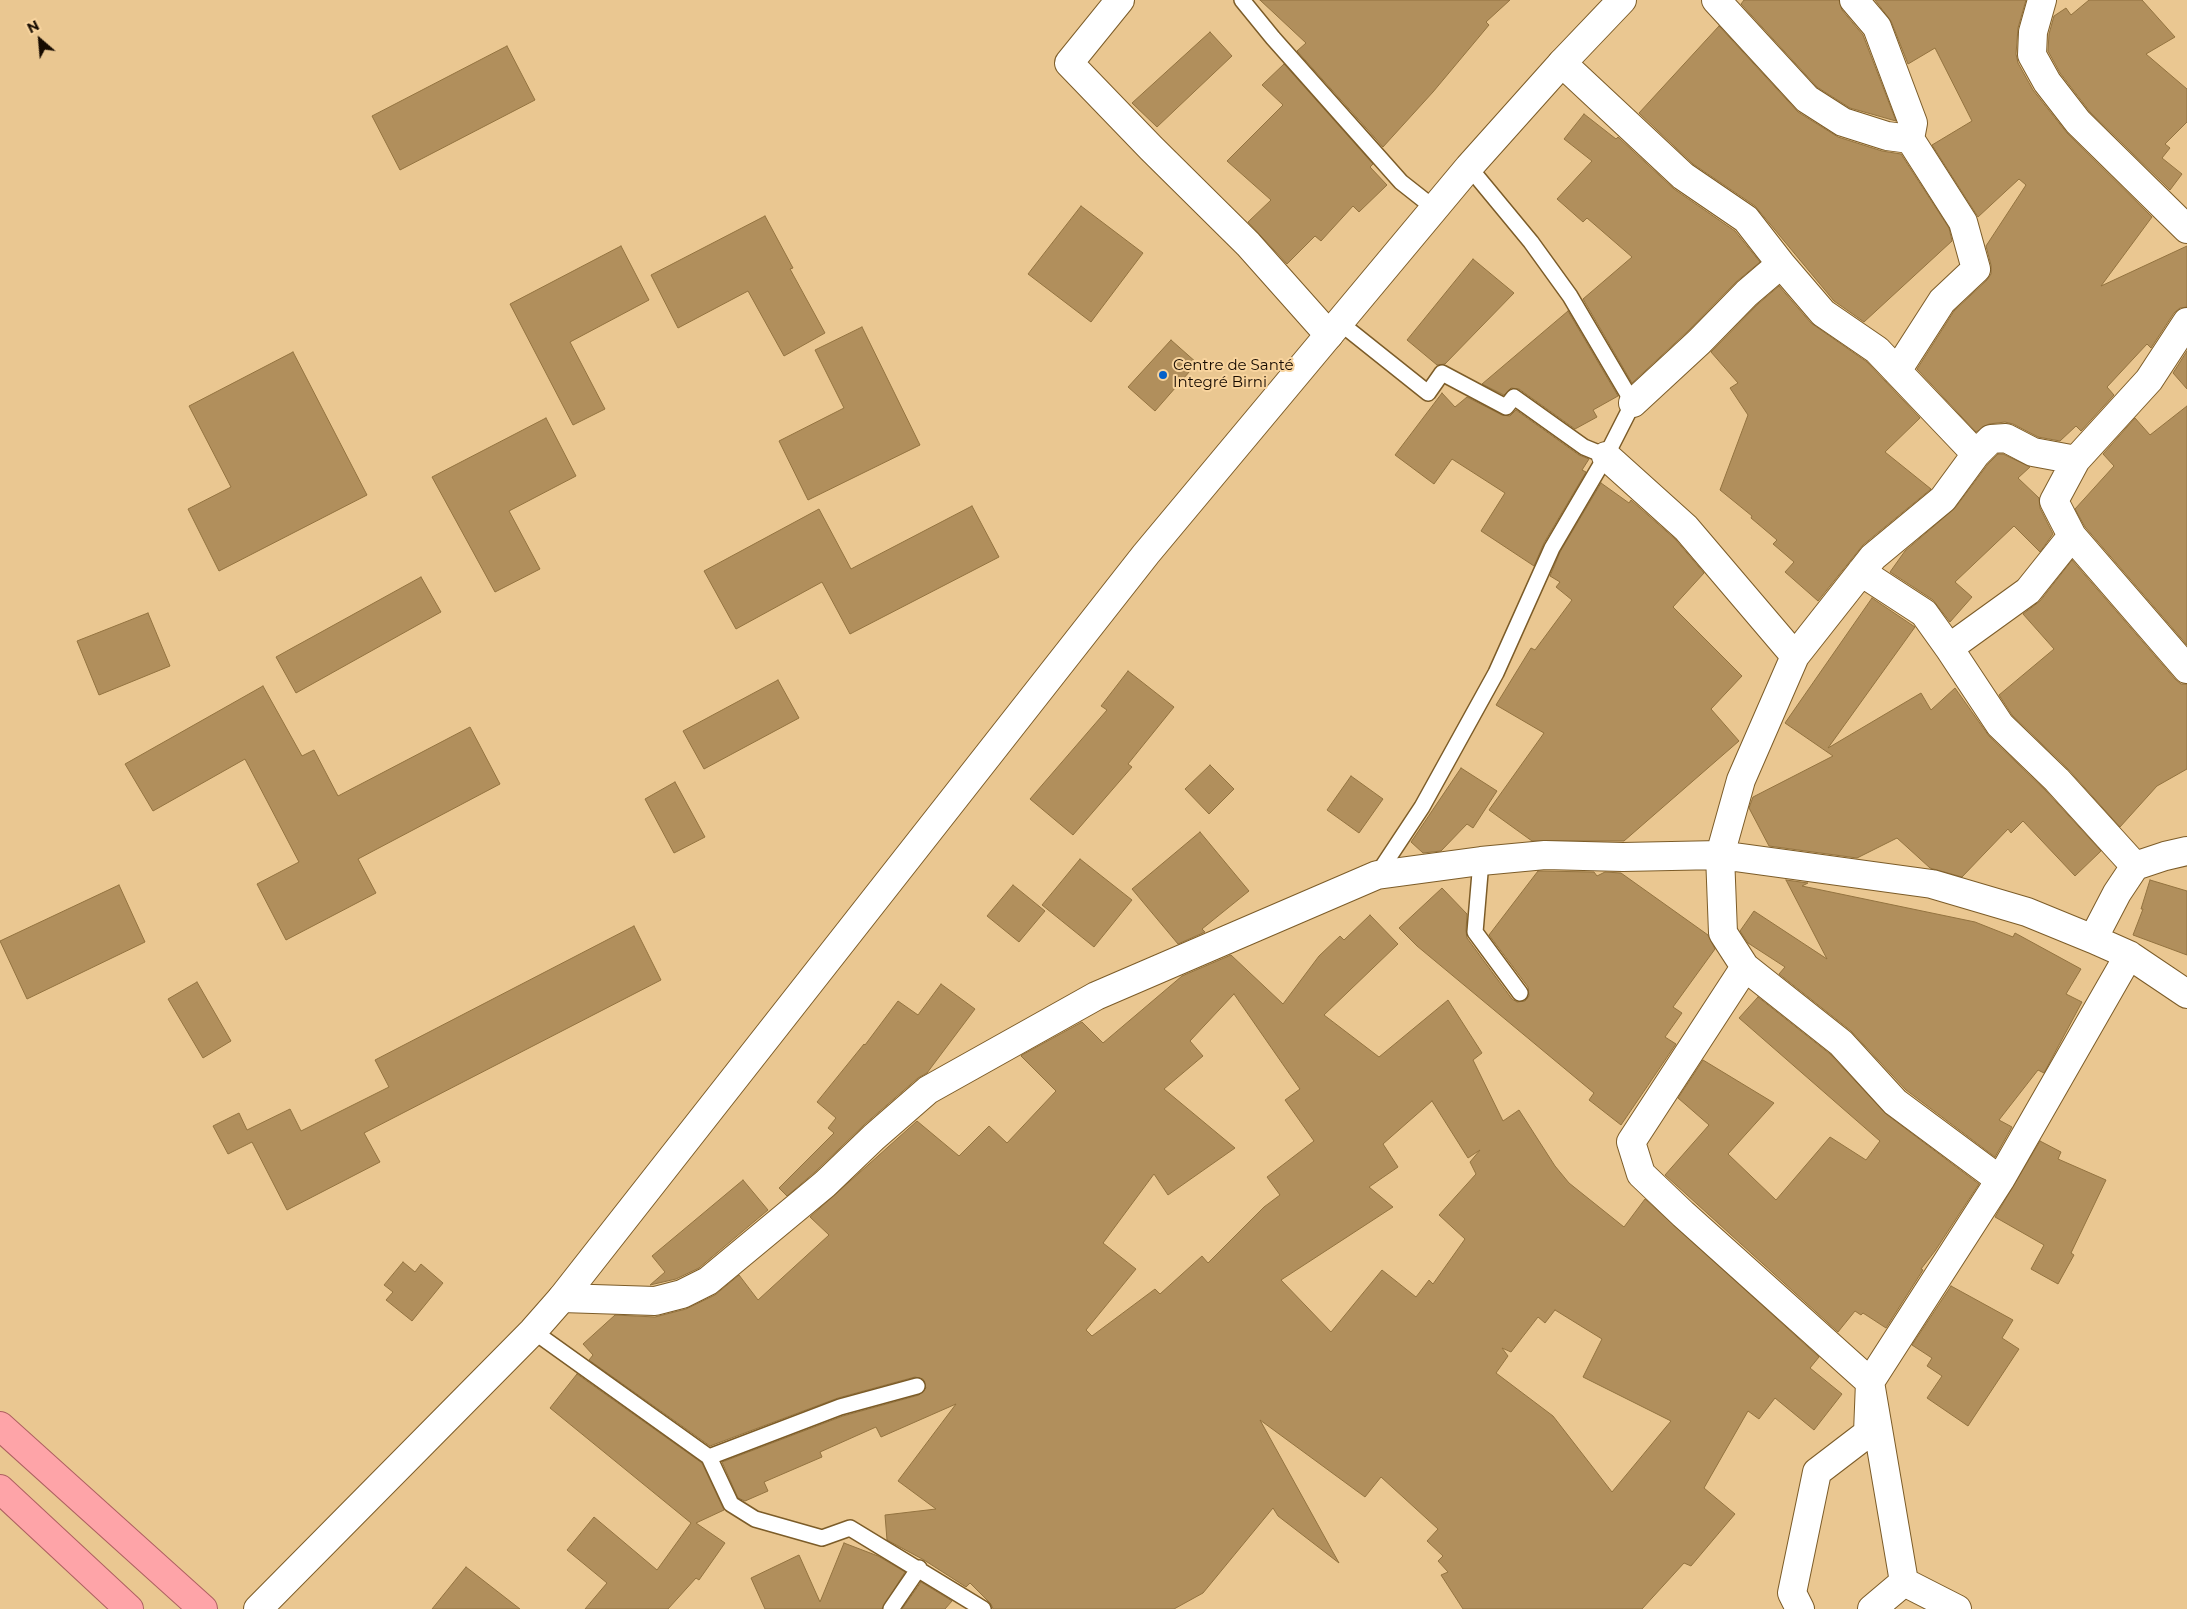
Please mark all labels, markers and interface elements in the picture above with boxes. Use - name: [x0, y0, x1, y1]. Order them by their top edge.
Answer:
- north arrow: [15, 15, 65, 65]
- text: N: [24, 16, 42, 37]
- place label: Centre de Santé Integré Birni: [1173, 357, 1294, 392]
- marker: Centre de Santé Integré Birni: [1157, 369, 1169, 381]

